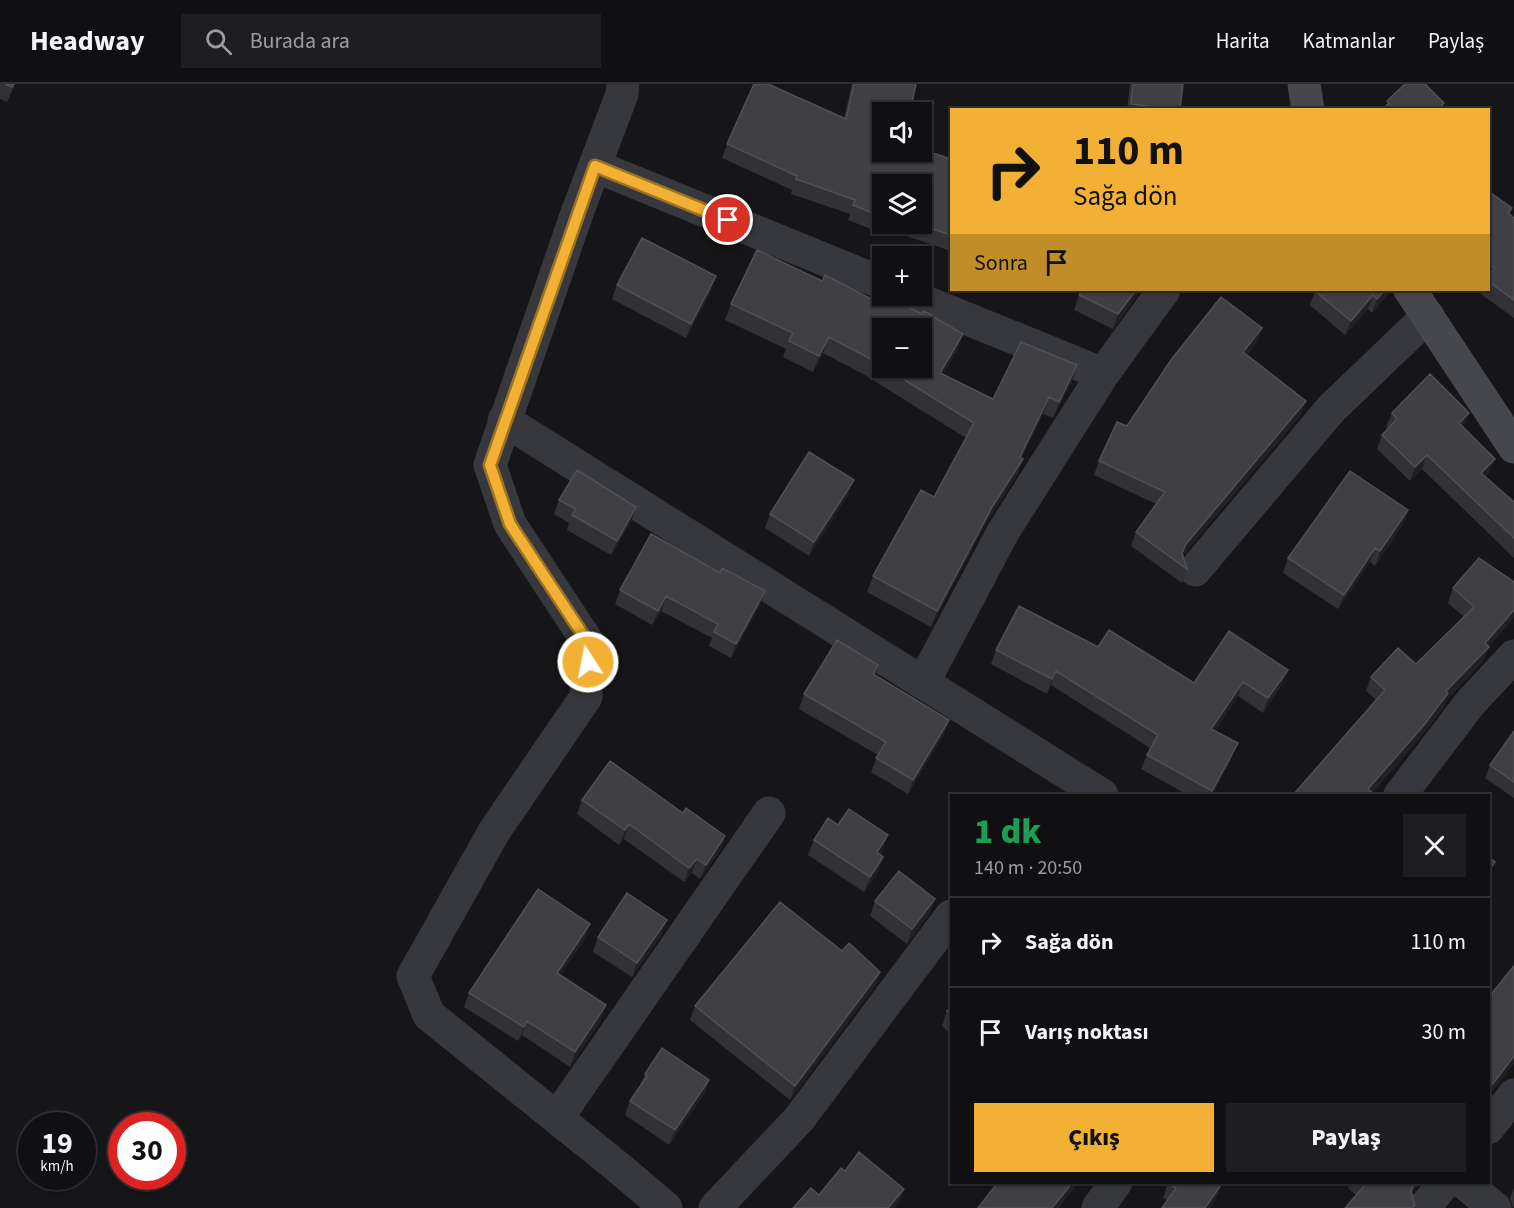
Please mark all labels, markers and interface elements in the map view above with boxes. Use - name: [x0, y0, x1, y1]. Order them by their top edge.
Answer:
- search box: [181, 14, 601, 68]
- text: Headway: [30, 21, 145, 61]
- icon: search: [202, 25, 235, 58]
- text: Burada ara: [250, 25, 350, 57]
- text: Harita: [1216, 26, 1270, 56]
- text: Katmanlar: [1303, 26, 1395, 56]
- text: Paylaş: [1428, 26, 1484, 56]
- map controls: [872, 102, 932, 378]
- button: sound: [872, 102, 932, 162]
- text: 110 m: [1073, 121, 1184, 181]
- icon: right: [974, 132, 1052, 210]
- button: layers: [872, 174, 932, 234]
- text: Sağa dön: [1073, 177, 1178, 216]
- pin: [702, 194, 753, 245]
- icon: arrive: [711, 203, 744, 236]
- button: +: [872, 246, 932, 306]
- icon: arrive: [1040, 246, 1073, 279]
- text: Sonra: [974, 247, 1028, 279]
- button: −: [872, 318, 932, 378]
- position arrow: [556, 630, 620, 694]
- text: 1 dk: [974, 806, 1041, 857]
- button: close: [1403, 814, 1466, 877]
- text: 140 m · 20:50: [974, 854, 1082, 882]
- icon: right: [974, 926, 1007, 959]
- text: Sağa dön: [1025, 926, 1114, 958]
- text: 110 m: [1411, 926, 1466, 958]
- icon: arrive: [974, 1016, 1007, 1049]
- text: Varış noktası: [1025, 1016, 1149, 1048]
- text: 30 m: [1421, 1016, 1466, 1048]
- button: Çıkış: [974, 1103, 1214, 1172]
- button: Paylaş: [1226, 1103, 1466, 1172]
- speed limit sign: 30: [108, 1112, 186, 1190]
- text: 19: [41, 1122, 73, 1165]
- text: km/h: [40, 1156, 74, 1177]

